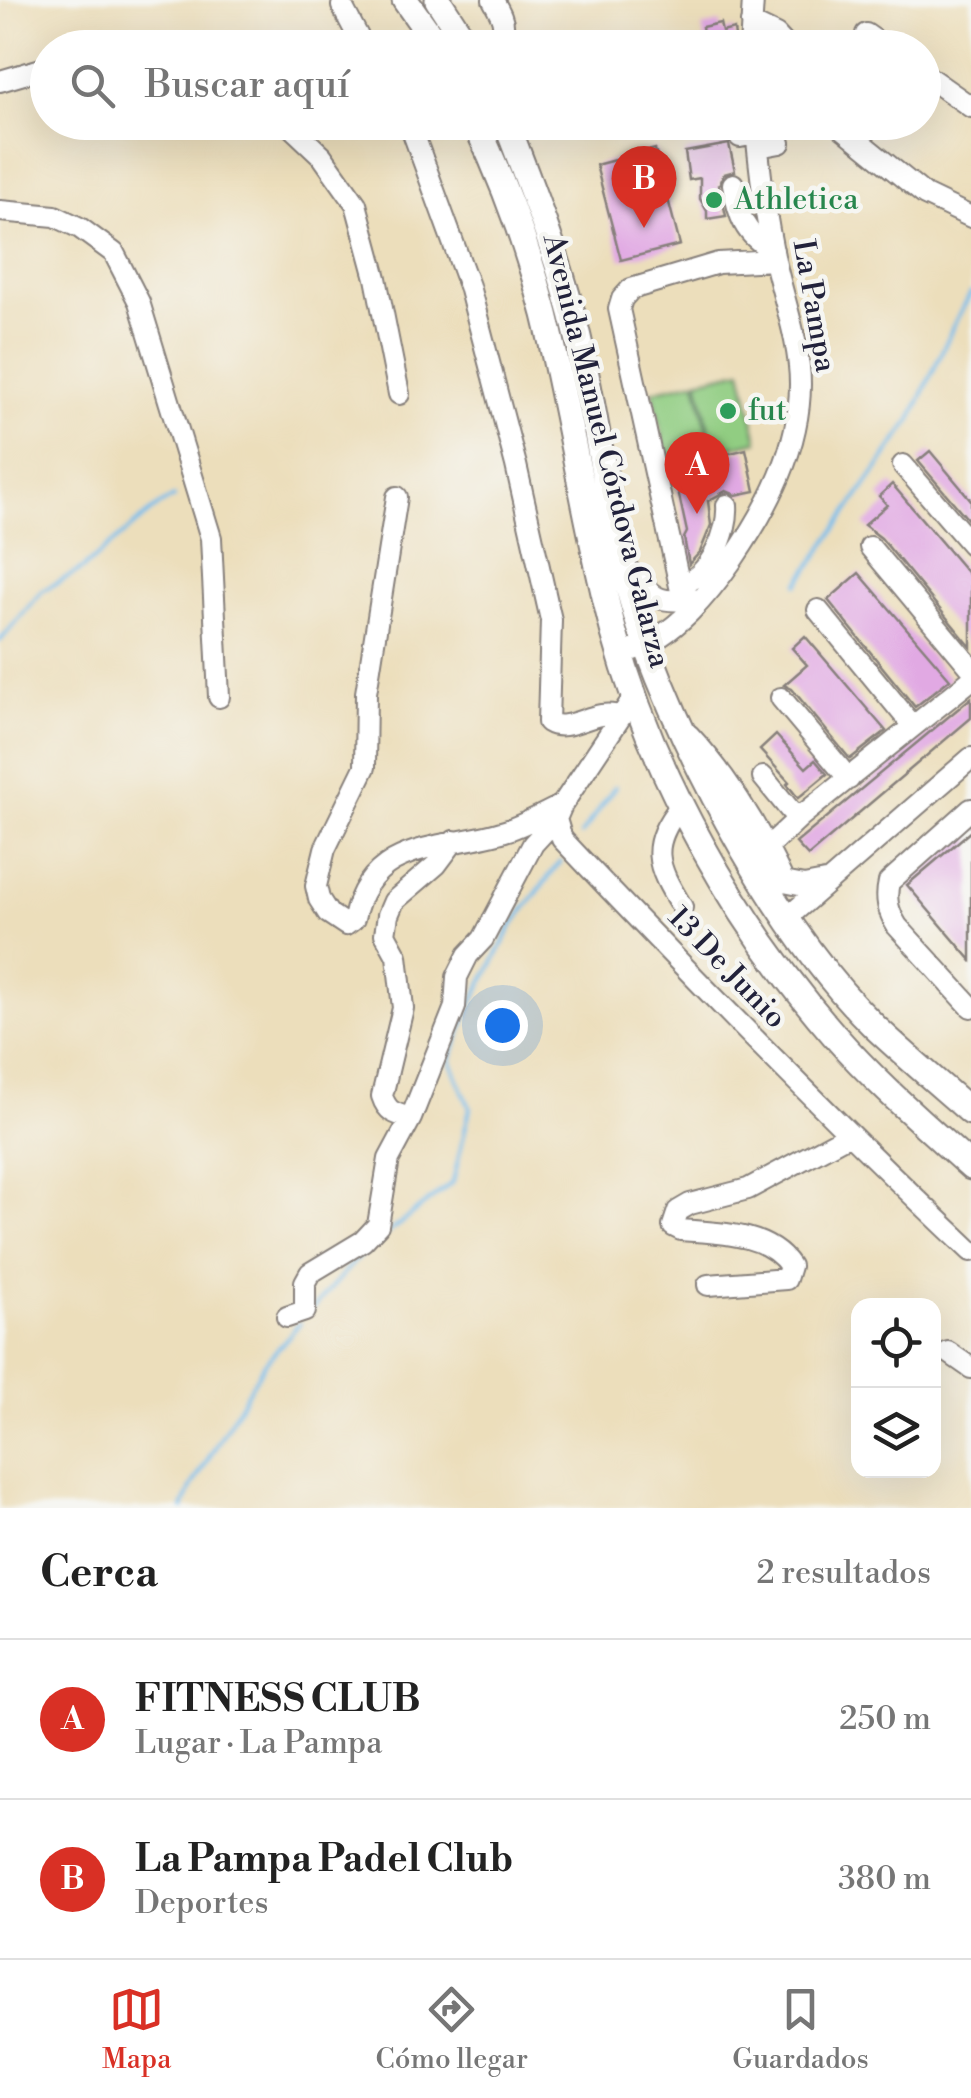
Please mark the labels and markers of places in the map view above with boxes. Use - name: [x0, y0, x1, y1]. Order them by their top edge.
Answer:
- pin: B: [612, 146, 676, 228]
- place label: Athletica: [733, 181, 859, 219]
- marker: Athletica: [703, 189, 725, 211]
- place label: fut: [748, 392, 787, 430]
- marker: fut: [717, 400, 739, 422]
- pin: A: [664, 432, 730, 514]

